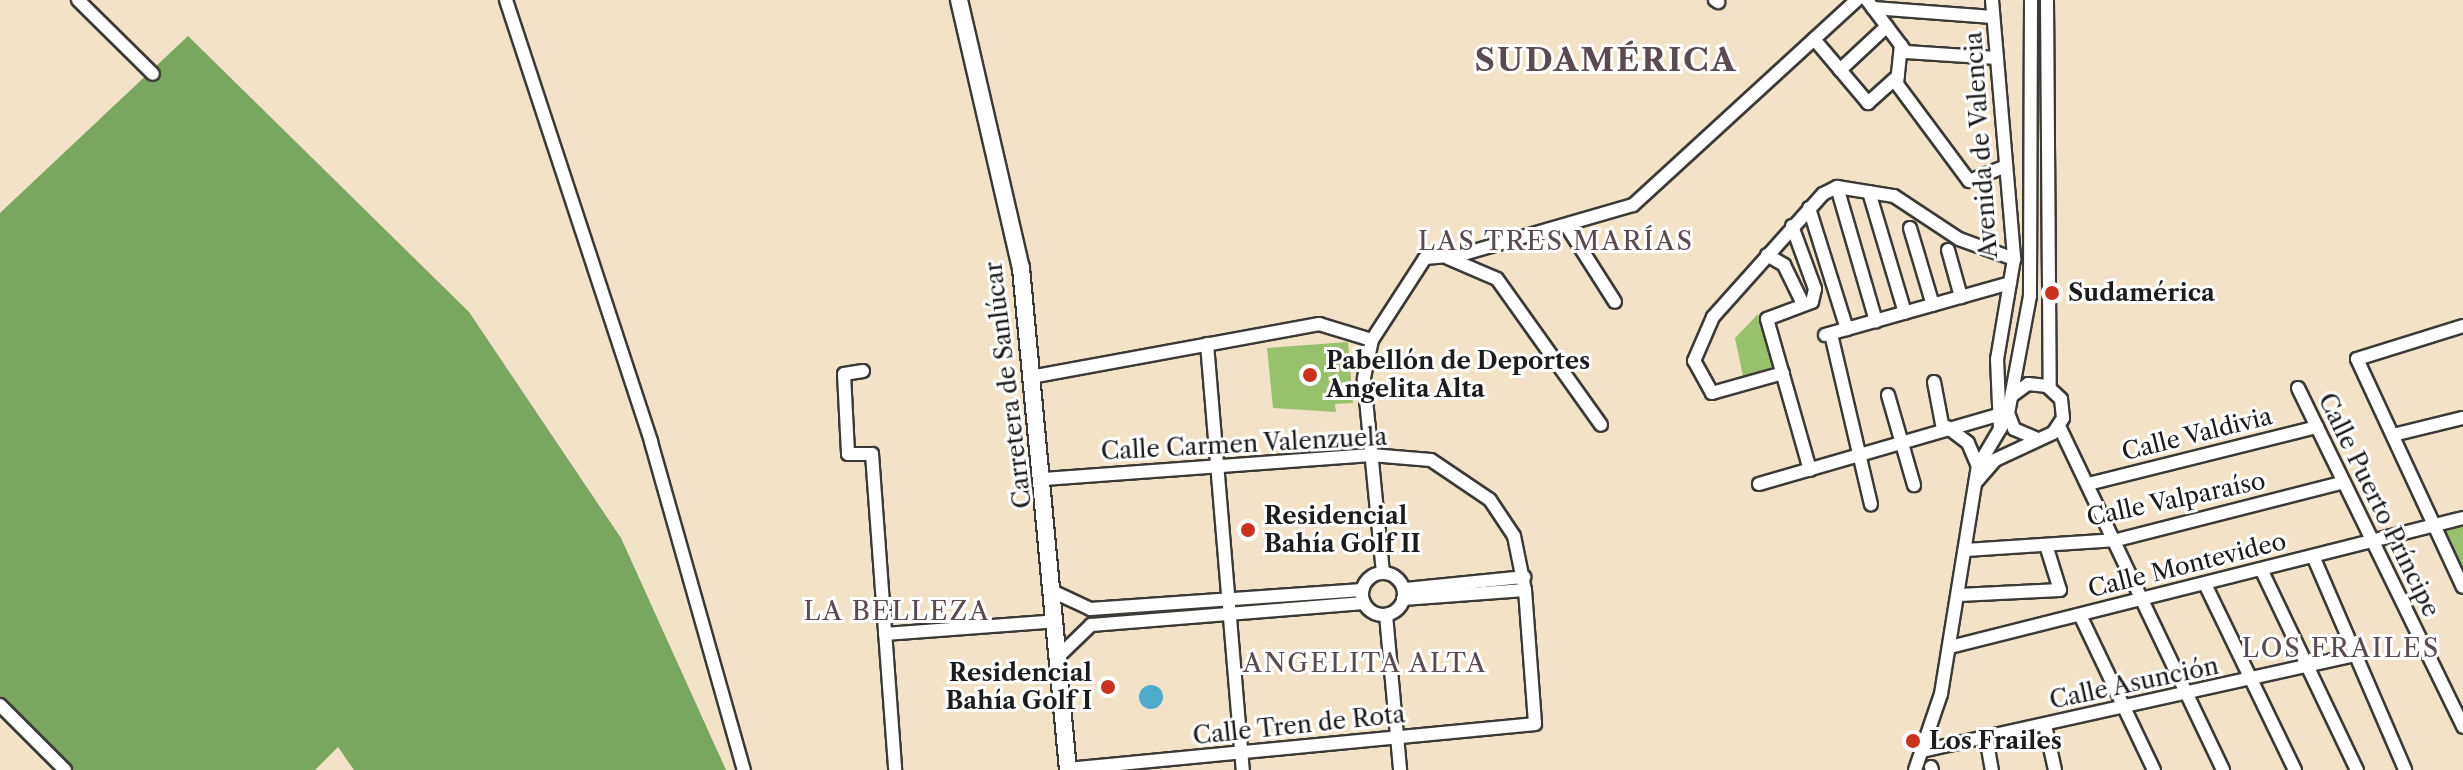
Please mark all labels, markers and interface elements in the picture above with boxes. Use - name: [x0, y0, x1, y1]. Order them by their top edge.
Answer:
- street label: Avenida de Valencia: [1959, 30, 2003, 260]
- district label: SUDAMÉRICA: [1474, 41, 1738, 79]
- district label: LAS TRES MARÍAS: [1418, 226, 1694, 258]
- street label: Carretera de Sanlúcar: [979, 260, 1037, 510]
- place label: Sudamérica: [2068, 279, 2215, 307]
- marker: Sudamérica: [2043, 284, 2061, 302]
- place label: Pabellón de Deportes Angelita Alta: [1326, 347, 1590, 403]
- marker: Pabellón de Deportes Angelita Alta: [1301, 366, 1319, 384]
- street label: Calle Puerto Príncipe: [2312, 388, 2446, 622]
- street label: Calle Valdivia: [2118, 401, 2276, 467]
- street label: Calle Carmen Valenzuela: [1100, 422, 1388, 466]
- street label: Calle Valparaíso: [2084, 466, 2268, 532]
- place label: Residencial Bahía Golf II: [1264, 502, 1421, 558]
- marker: Residencial Bahía Golf II: [1239, 521, 1257, 539]
- street label: Calle Montevideo: [2085, 526, 2289, 604]
- district label: LA BELLEZA: [803, 596, 991, 628]
- district label: LOS FRAILES: [2242, 633, 2440, 665]
- district label: ANGELITA ALTA: [1242, 648, 1488, 680]
- street label: Calle Asunción: [2046, 651, 2222, 715]
- place label: Residencial Bahía Golf I: [945, 659, 1092, 715]
- marker: Residencial Bahía Golf I: [1099, 678, 1117, 696]
- street label: Calle Tren de Rota: [1191, 699, 1407, 751]
- place label: Los Frailes: [1929, 727, 2062, 755]
- marker: Los Frailes: [1904, 732, 1922, 750]

